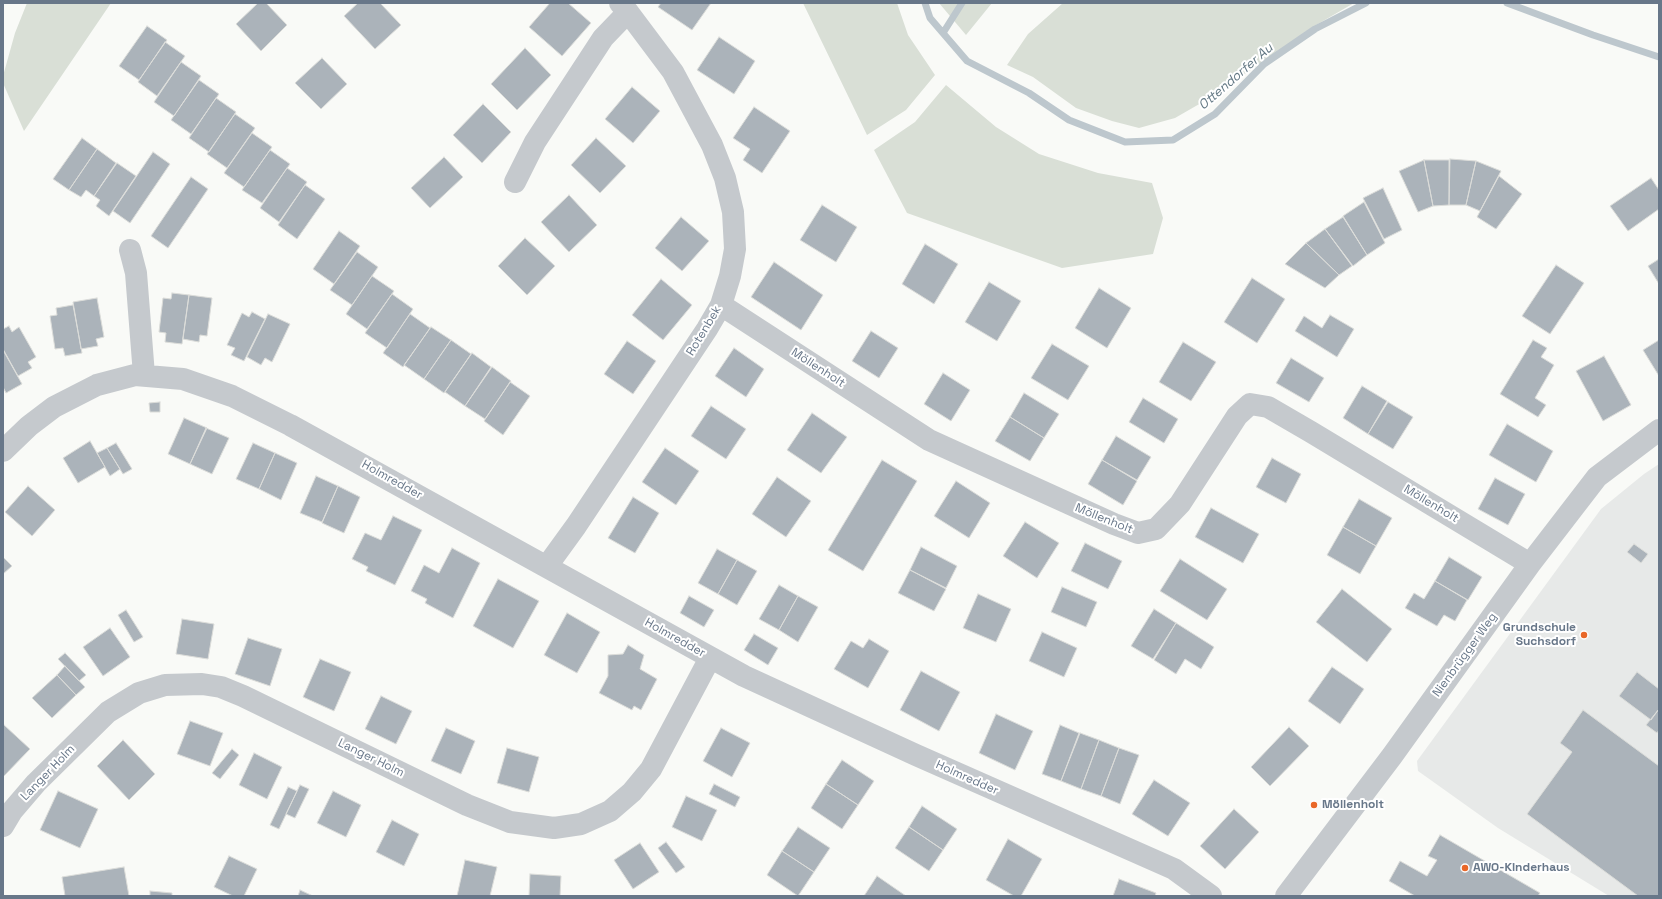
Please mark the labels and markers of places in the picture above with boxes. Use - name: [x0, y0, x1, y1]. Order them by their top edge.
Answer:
- place label: Grundschule Suchsdorf: [1503, 621, 1576, 649]
- marker: Grundschule Suchsdorf: [1579, 630, 1589, 640]
- place label: Möllenholt: [1322, 798, 1384, 812]
- marker: Möllenholt: [1309, 800, 1319, 810]
- place label: AWO-Kinderhaus: [1473, 861, 1570, 875]
- marker: AWO-Kinderhaus: [1460, 863, 1470, 873]

